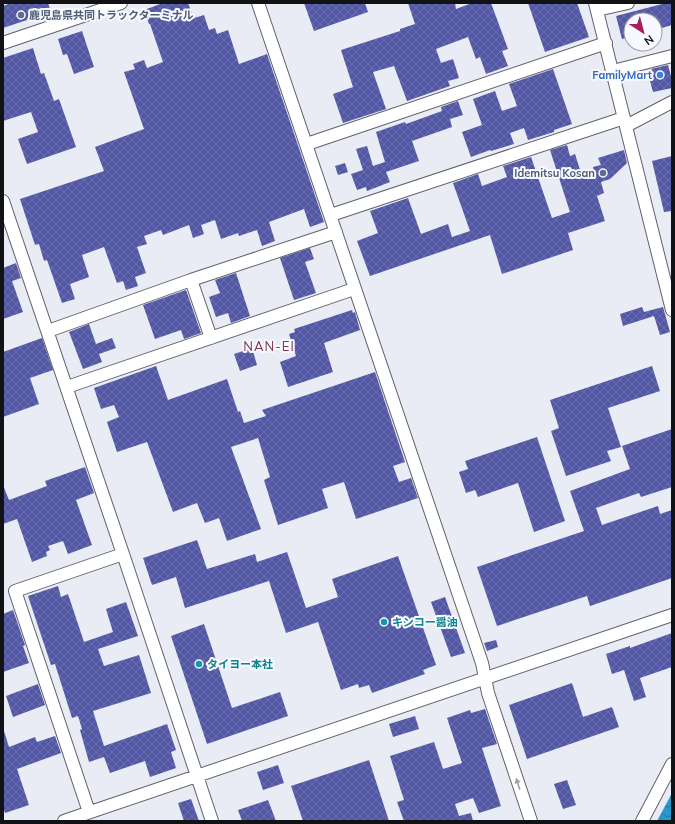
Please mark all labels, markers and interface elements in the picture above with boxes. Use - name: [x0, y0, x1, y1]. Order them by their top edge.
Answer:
- place label: 鹿児島県共同トラックターミナル: [29, 8, 194, 22]
- marker: 鹿児島県共同トラックターミナル: [16, 10, 26, 20]
- north arrow: [623, 12, 663, 52]
- text: N: [641, 32, 656, 48]
- place label: FamilyMart: [592, 68, 652, 82]
- marker: FamilyMart: [655, 70, 665, 80]
- place label: Idemitsu Kosan: [514, 166, 595, 180]
- marker: Idemitsu Kosan: [598, 168, 608, 178]
- district label: NAN-EI: [243, 338, 295, 354]
- place label: キンコー醤油: [392, 615, 458, 629]
- marker: キンコー醤油: [379, 617, 389, 627]
- place label: タイヨー本社: [207, 657, 273, 671]
- marker: タイヨー本社: [194, 659, 204, 669]
- one-way arrow: [515, 778, 521, 790]

